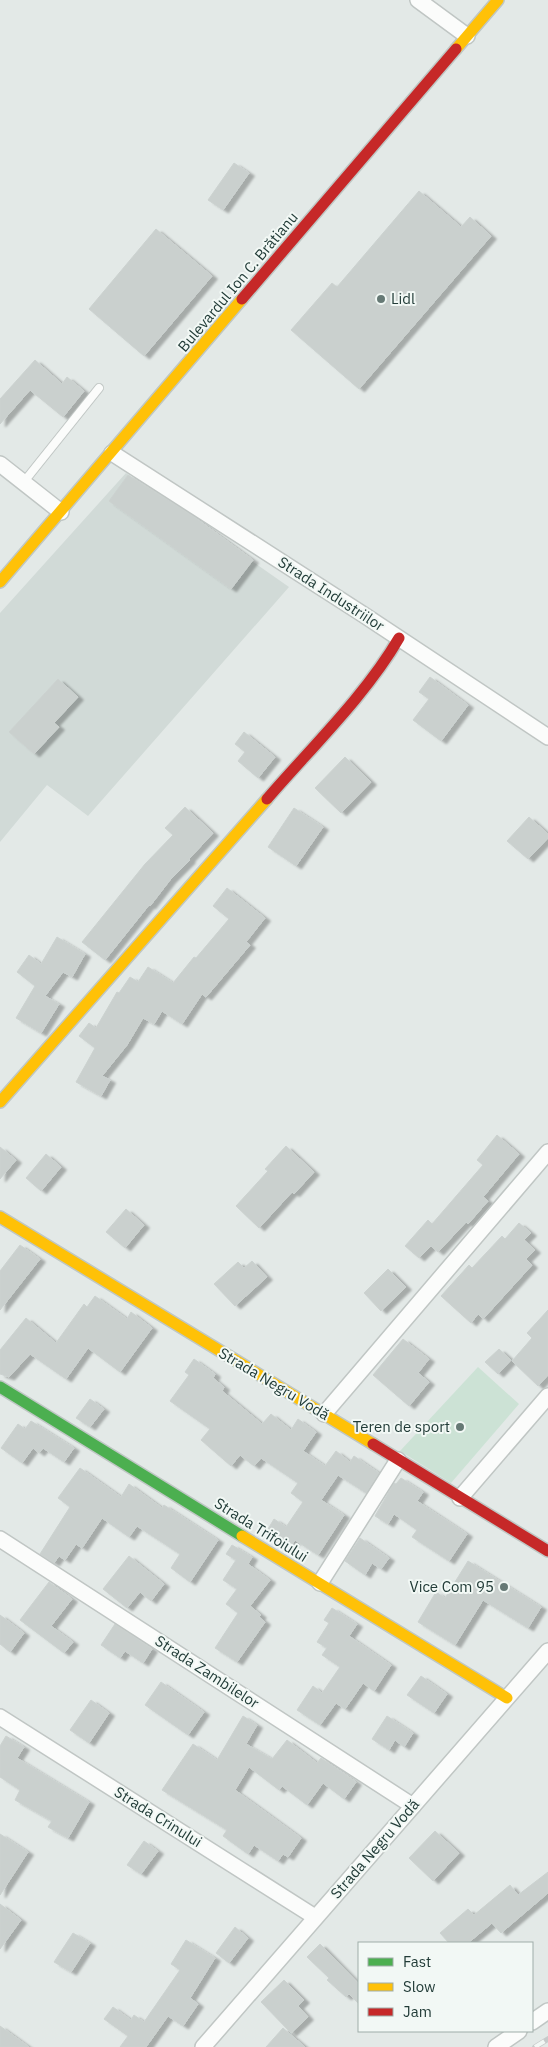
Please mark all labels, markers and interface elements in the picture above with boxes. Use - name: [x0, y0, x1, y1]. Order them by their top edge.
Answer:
- street label: Bulevardul Ion C. Brătianu: [174, 208, 302, 355]
- place label: Lidl: [391, 289, 415, 308]
- marker: Lidl: [375, 293, 387, 305]
- street label: Strada Industriilor: [275, 552, 388, 635]
- street label: Strada Negru Vodă: [215, 1343, 333, 1424]
- place label: Teren de sport: [353, 1417, 450, 1436]
- marker: Teren de sport: [454, 1421, 466, 1433]
- street label: Strada Trifoiului: [211, 1493, 312, 1566]
- place label: Vice Com 95: [410, 1577, 494, 1596]
- marker: Vice Com 95: [498, 1581, 510, 1593]
- street label: Strada Zambilelor: [152, 1631, 263, 1713]
- street label: Strada Crinului: [111, 1782, 206, 1851]
- street label: Strada Negru Vodă: [326, 1795, 423, 1902]
- legend: [358, 1942, 533, 2032]
- text: Fast: [403, 1952, 431, 1971]
- text: Slow: [403, 1977, 436, 1996]
- text: Jam: [403, 2002, 432, 2021]

